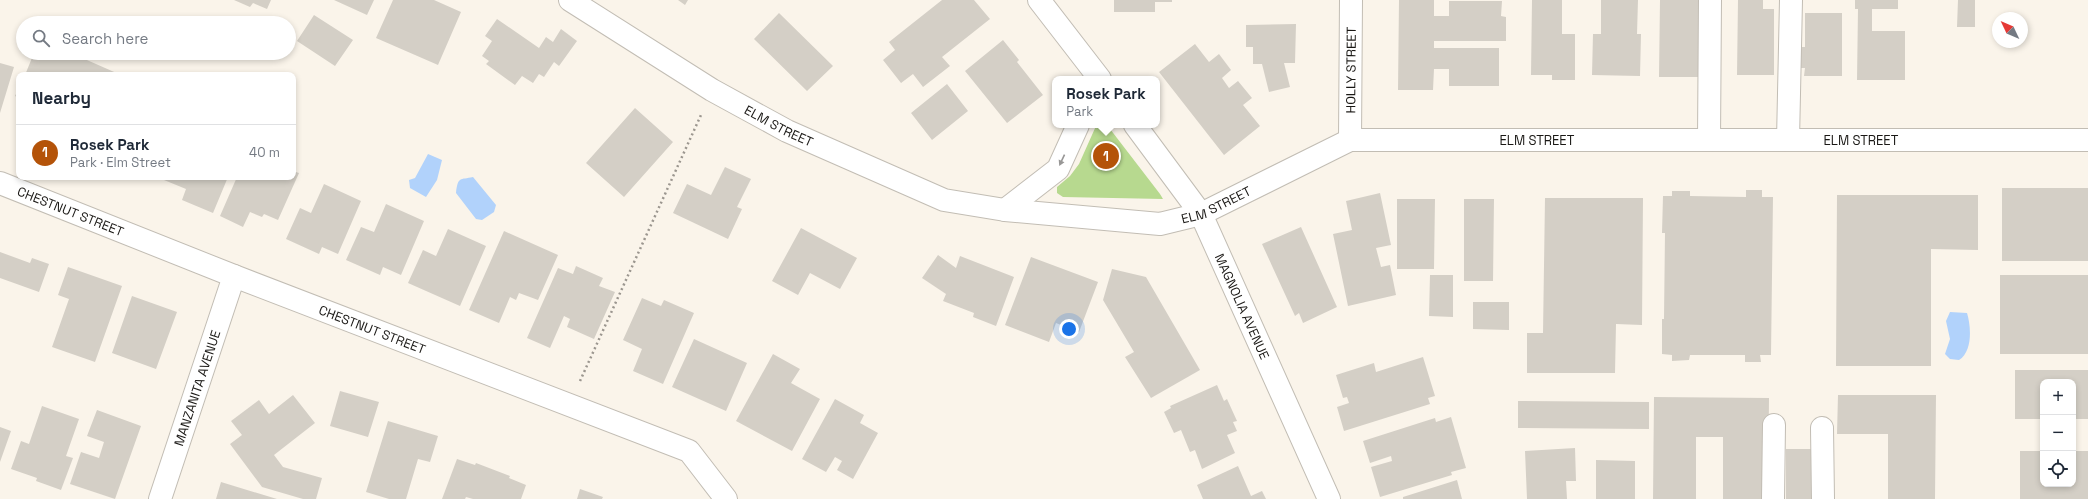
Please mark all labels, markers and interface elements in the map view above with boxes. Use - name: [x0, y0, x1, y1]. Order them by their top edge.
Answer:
- north arrow: [1992, 12, 2028, 48]
- search box: [16, 16, 296, 60]
- street label: HOLLY STREET: [1342, 26, 1359, 113]
- icon: search: [30, 27, 52, 49]
- text: Search here: [62, 29, 148, 48]
- popup: [1052, 76, 1160, 128]
- text: Rosek Park: [1066, 84, 1146, 103]
- text: Nearby: [32, 87, 91, 109]
- street label: ELM STREET: [742, 101, 816, 150]
- text: Park: [1066, 103, 1093, 120]
- street label: ELM STREET: [1500, 132, 1575, 149]
- street label: ELM STREET: [1824, 132, 1899, 149]
- text: Rosek Park: [70, 135, 149, 154]
- pin: 1: [1093, 141, 1119, 171]
- text: 1: [42, 144, 48, 161]
- text: 40 m: [249, 144, 280, 161]
- text: Park · Elm Street: [70, 154, 171, 171]
- one-way arrow: [1059, 155, 1065, 166]
- street label: CHESTNUT STREET: [15, 182, 127, 240]
- street label: ELM STREET: [1179, 182, 1254, 227]
- street label: MAGNOLIA AVENUE: [1211, 251, 1274, 362]
- street label: CHESTNUT STREET: [316, 301, 429, 358]
- your location: [1059, 319, 1079, 339]
- street label: MANZANITA AVENUE: [170, 328, 224, 448]
- map controls: [2040, 379, 2076, 487]
- button: +: [2040, 379, 2076, 415]
- button: −: [2040, 415, 2076, 451]
- button: locate: [2040, 451, 2076, 487]

